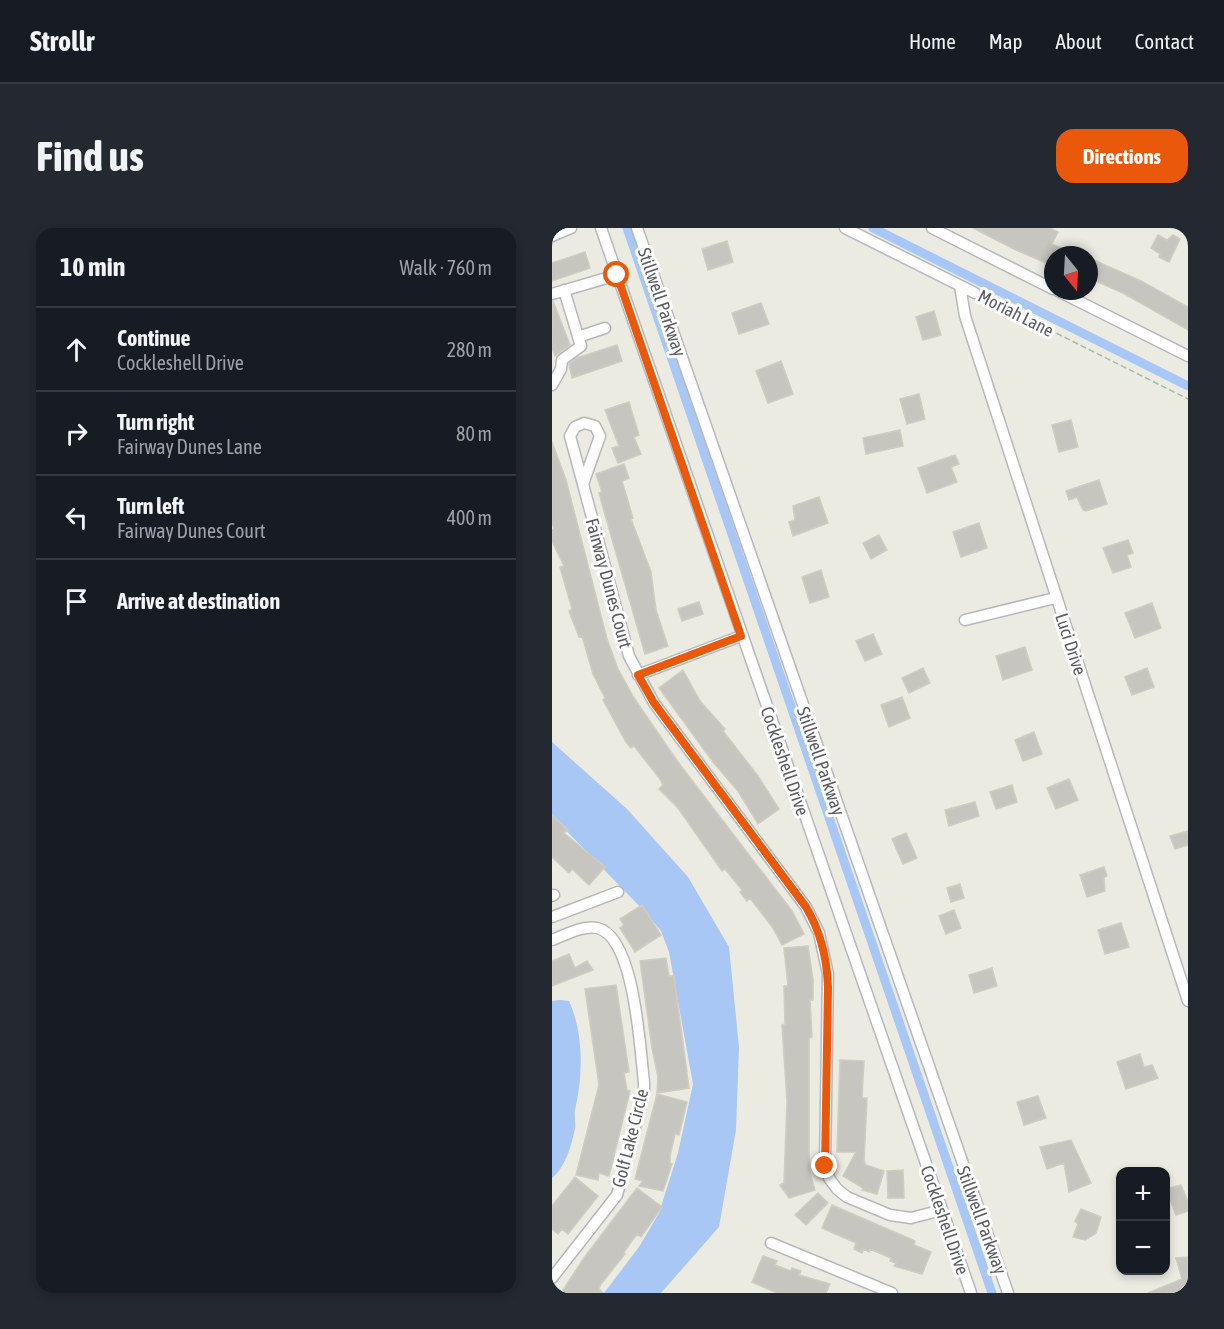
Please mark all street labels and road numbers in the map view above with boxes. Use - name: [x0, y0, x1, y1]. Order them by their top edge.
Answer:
- street label: Stillwell Parkway: [634, 245, 690, 359]
- street label: Moriah Lane: [975, 285, 1057, 341]
- street label: Fairway Dunes Court: [582, 516, 636, 650]
- street label: Luci Drive: [1051, 610, 1091, 678]
- street label: Cockleshell Drive: [756, 704, 814, 818]
- street label: Stillwell Parkway: [793, 704, 849, 818]
- street label: Golf Lake Circle: [608, 1087, 652, 1189]
- street label: Cockleshell Drive: [916, 1163, 974, 1277]
- street label: Stillwell Parkway: [953, 1163, 1011, 1277]

